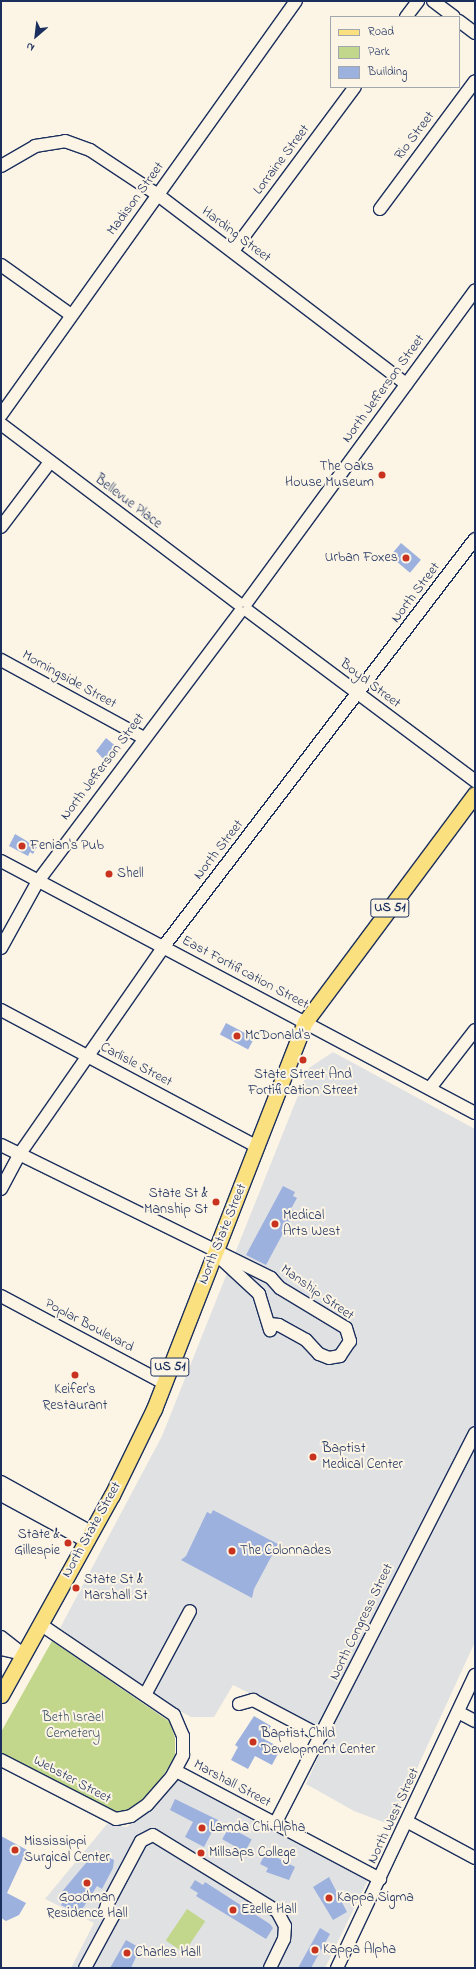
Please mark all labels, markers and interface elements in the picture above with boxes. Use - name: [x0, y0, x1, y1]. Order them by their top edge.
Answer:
- north arrow: [16, 16, 56, 56]
- legend: [330, 16, 460, 88]
- text: Road: [368, 23, 394, 41]
- text: N: [23, 38, 37, 55]
- text: Park: [368, 43, 390, 61]
- text: Building: [368, 63, 407, 81]
- street label: Rio Street: [391, 108, 439, 164]
- street label: Lorraine Street: [250, 122, 314, 198]
- street label: Madison Street: [104, 159, 168, 239]
- street label: Harding Street: [198, 203, 274, 267]
- street label: North Jefferson Street: [339, 332, 429, 446]
- place label: The Oaks House Museum: [285, 459, 374, 492]
- marker: The Oaks House Museum: [377, 470, 387, 480]
- street label: Bellevue Place: [91, 471, 165, 533]
- place label: Urban Foxes: [325, 550, 398, 566]
- marker: Urban Foxes: [401, 553, 411, 563]
- street label: North Street: [388, 560, 444, 626]
- street label: Morningside Street: [19, 647, 119, 713]
- street label: Boyd Street: [336, 656, 404, 712]
- street label: North Jefferson Street: [57, 710, 149, 824]
- street label: North Street: [190, 817, 248, 883]
- place label: Fenian's Pub: [30, 838, 104, 854]
- marker: Fenian's Pub: [17, 841, 27, 851]
- place label: Shell: [117, 866, 144, 882]
- marker: Shell: [104, 869, 114, 879]
- road number: US 51: [370, 897, 410, 919]
- street label: East Fortification Street: [179, 932, 311, 1014]
- place label: McDonald's: [245, 1028, 311, 1044]
- marker: McDonald's: [232, 1031, 242, 1041]
- street label: Carlisle Street: [97, 1039, 175, 1091]
- marker: State Street And Fortification Street: [298, 1055, 308, 1065]
- place label: State Street And Fortification Street: [248, 1067, 358, 1100]
- street label: North State Street: [195, 1181, 251, 1287]
- place label: State St & Manship St: [144, 1186, 208, 1218]
- marker: State St & Manship St: [211, 1197, 221, 1207]
- place label: Medical Arts West: [283, 1208, 340, 1240]
- marker: Medical Arts West: [270, 1219, 280, 1229]
- street label: Manship Street: [277, 1262, 357, 1324]
- street label: Poplar Boulevard: [42, 1296, 136, 1356]
- road number: US 51: [150, 1356, 190, 1378]
- marker: Keifer's Restaurant: [70, 1370, 80, 1380]
- place label: Keifer's Restaurant: [43, 1382, 107, 1414]
- place label: Baptist Medical Center: [322, 1441, 403, 1474]
- marker: Baptist Medical Center: [307, 1451, 319, 1463]
- street label: North State Street: [59, 1479, 125, 1581]
- place label: State & Gillespie: [14, 1527, 60, 1560]
- marker: State & Gillespie: [63, 1538, 73, 1548]
- place label: The Colonnades: [240, 1543, 331, 1559]
- marker: The Colonnades: [227, 1546, 237, 1556]
- street label: North Congress Street: [326, 1561, 398, 1683]
- place label: State St & Marshall St: [84, 1572, 148, 1604]
- marker: State St & Marshall St: [71, 1583, 81, 1593]
- park label: Beth Israel Cemetery: [42, 1710, 104, 1742]
- place label: Baptist Child Development Center: [261, 1726, 375, 1758]
- marker: Baptist Child Development Center: [248, 1737, 258, 1747]
- street label: Webster Street: [30, 1752, 114, 1808]
- street label: Marshall Street: [190, 1757, 274, 1811]
- street label: North West Street: [364, 1765, 424, 1867]
- place label: Lamda Chi Alpha: [210, 1820, 305, 1836]
- marker: Lamda Chi Alpha: [197, 1823, 207, 1833]
- place label: Mississippi Surgical Center: [24, 1834, 110, 1866]
- marker: Mississippi Surgical Center: [9, 1844, 21, 1856]
- place label: Millsaps College: [209, 1845, 296, 1861]
- marker: Millsaps College: [196, 1848, 206, 1858]
- marker: Goodman Residence Hall: [82, 1878, 92, 1888]
- place label: Goodman Residence Hall: [46, 1890, 128, 1922]
- place label: Kappa Sigma: [337, 1890, 414, 1906]
- marker: Kappa Sigma: [324, 1893, 334, 1903]
- place label: Ezelle Hall: [241, 1902, 296, 1918]
- marker: Ezelle Hall: [228, 1905, 238, 1915]
- place label: Kappa Alpha: [323, 1942, 396, 1958]
- place label: Charles Hall: [135, 1945, 201, 1961]
- marker: Kappa Alpha: [310, 1945, 320, 1955]
- marker: Charles Hall: [122, 1948, 132, 1958]

